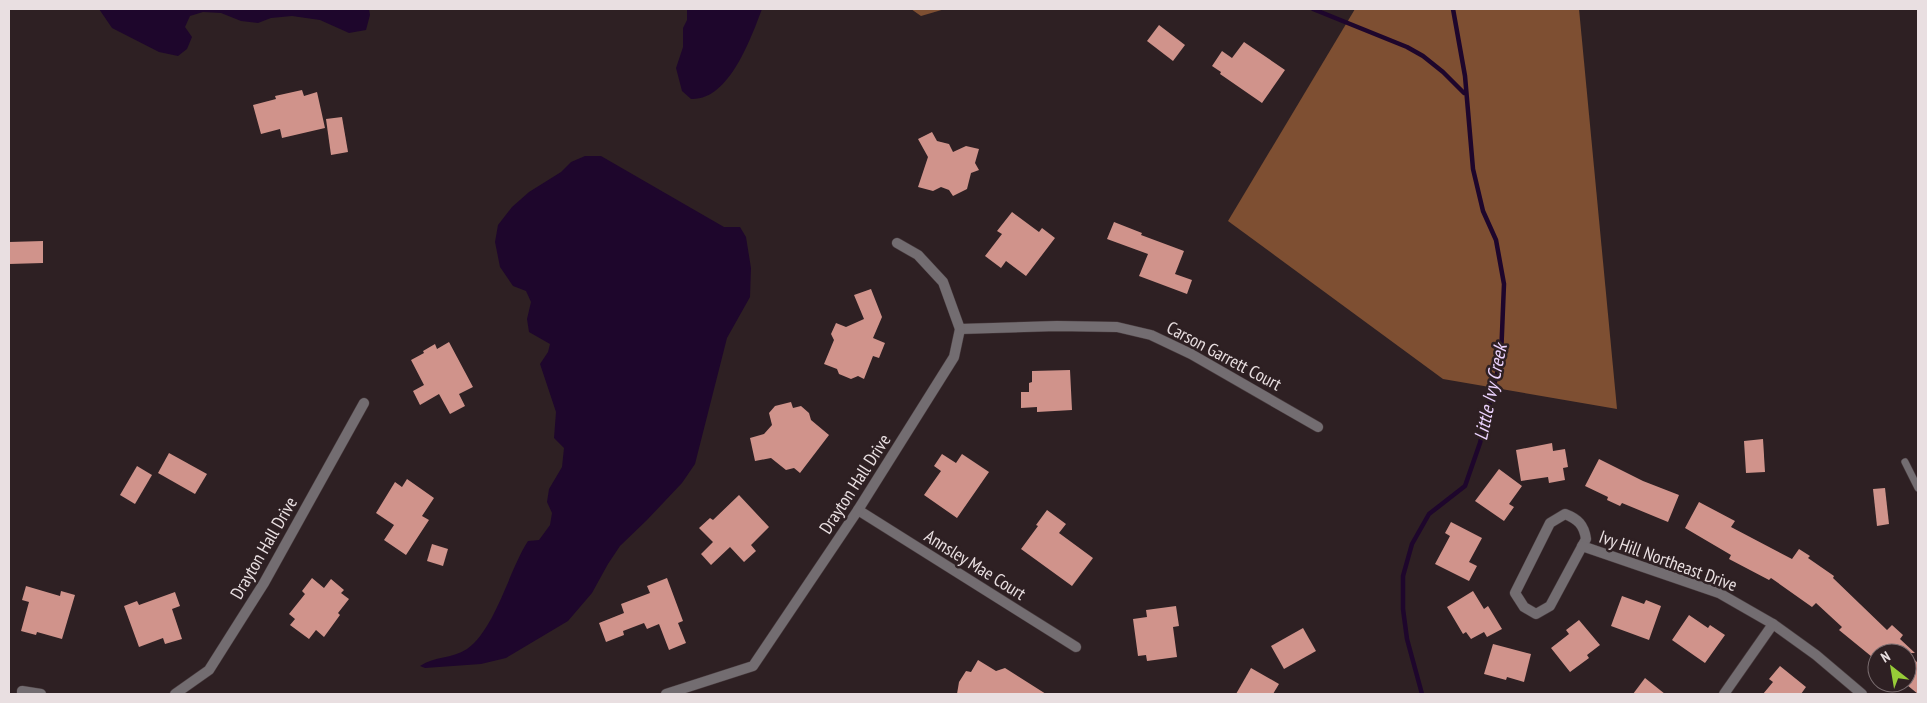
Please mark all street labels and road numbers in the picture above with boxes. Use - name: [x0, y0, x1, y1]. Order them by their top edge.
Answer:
- street label: Carson Garrett Court: [1163, 316, 1285, 395]
- street label: Drayton Hall Drive: [814, 429, 895, 538]
- street label: Drayton Hall Drive: [225, 492, 302, 603]
- street label: Annsley Mae Court: [920, 524, 1030, 605]
- street label: Ivy Hill Northeast Drive: [1596, 525, 1740, 596]

